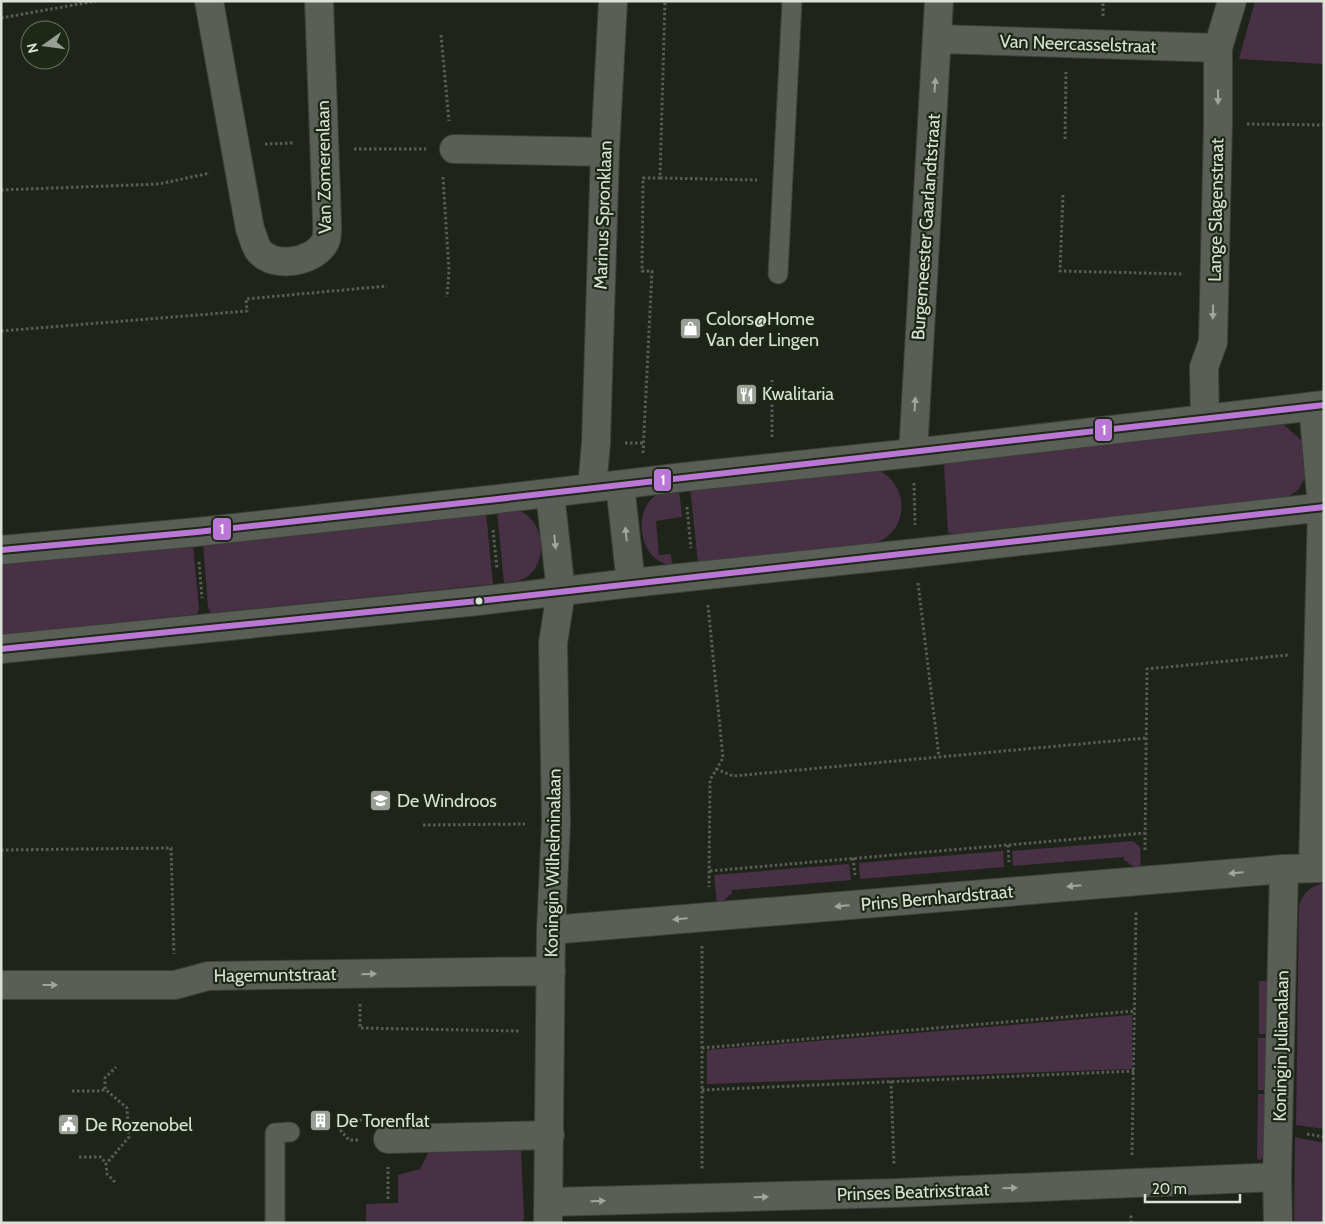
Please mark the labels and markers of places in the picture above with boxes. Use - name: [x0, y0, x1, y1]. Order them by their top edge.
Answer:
- place label: Colors@Home Van der Lingen: [706, 308, 819, 351]
- shop icon: Colors@Home Van der Lingen: [678, 317, 702, 341]
- restaurant icon: Kwalitaria: [734, 382, 758, 406]
- place label: Kwalitaria: [762, 383, 834, 405]
- unlabelled marker: [474, 596, 484, 606]
- school or university icon: De Windroos: [369, 789, 393, 813]
- place label: De Windroos: [397, 790, 497, 812]
- building icon: De Torenflat: [308, 1109, 332, 1133]
- place label: De Torenflat: [336, 1110, 430, 1132]
- public building icon: De Rozenobel: [57, 1113, 81, 1137]
- place label: De Rozenobel: [85, 1114, 193, 1136]

